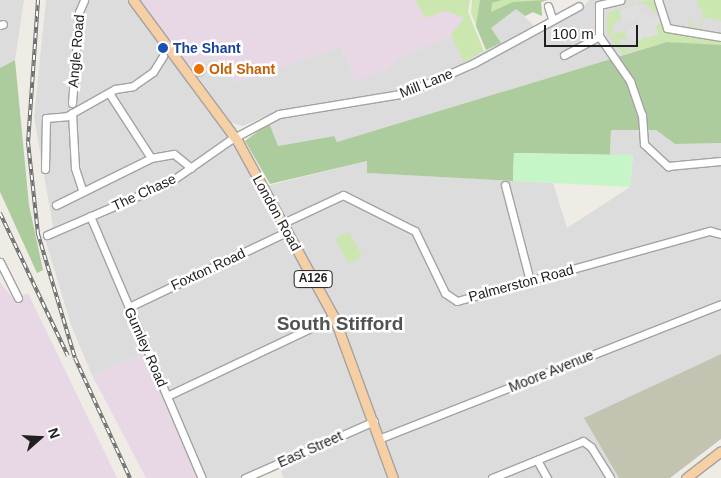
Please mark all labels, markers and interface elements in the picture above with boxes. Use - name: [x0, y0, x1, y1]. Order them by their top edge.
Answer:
- street label: Angle Road: [64, 14, 88, 88]
- scale bar: [546, 15, 640, 47]
- text: 100 m: [552, 25, 594, 42]
- place label: The Shant: [173, 40, 241, 56]
- marker: The Shant: [157, 42, 169, 54]
- place label: Old Shant: [209, 61, 275, 77]
- marker: Old Shant: [193, 63, 205, 75]
- street label: Mill Lane: [397, 65, 455, 101]
- street label: The Chase: [109, 170, 179, 214]
- street label: London Road: [249, 172, 305, 254]
- street label: Foxton Road: [168, 244, 248, 294]
- street label: Palmerston Road: [467, 261, 575, 305]
- road number: A126: [293, 270, 333, 288]
- street label: Gumley Road: [121, 304, 171, 390]
- district label: South Stifford: [277, 313, 403, 335]
- street label: Moore Avenue: [506, 346, 596, 396]
- north arrow: [15, 413, 65, 463]
- text: N: [45, 426, 63, 441]
- street label: East Street: [275, 427, 345, 471]

